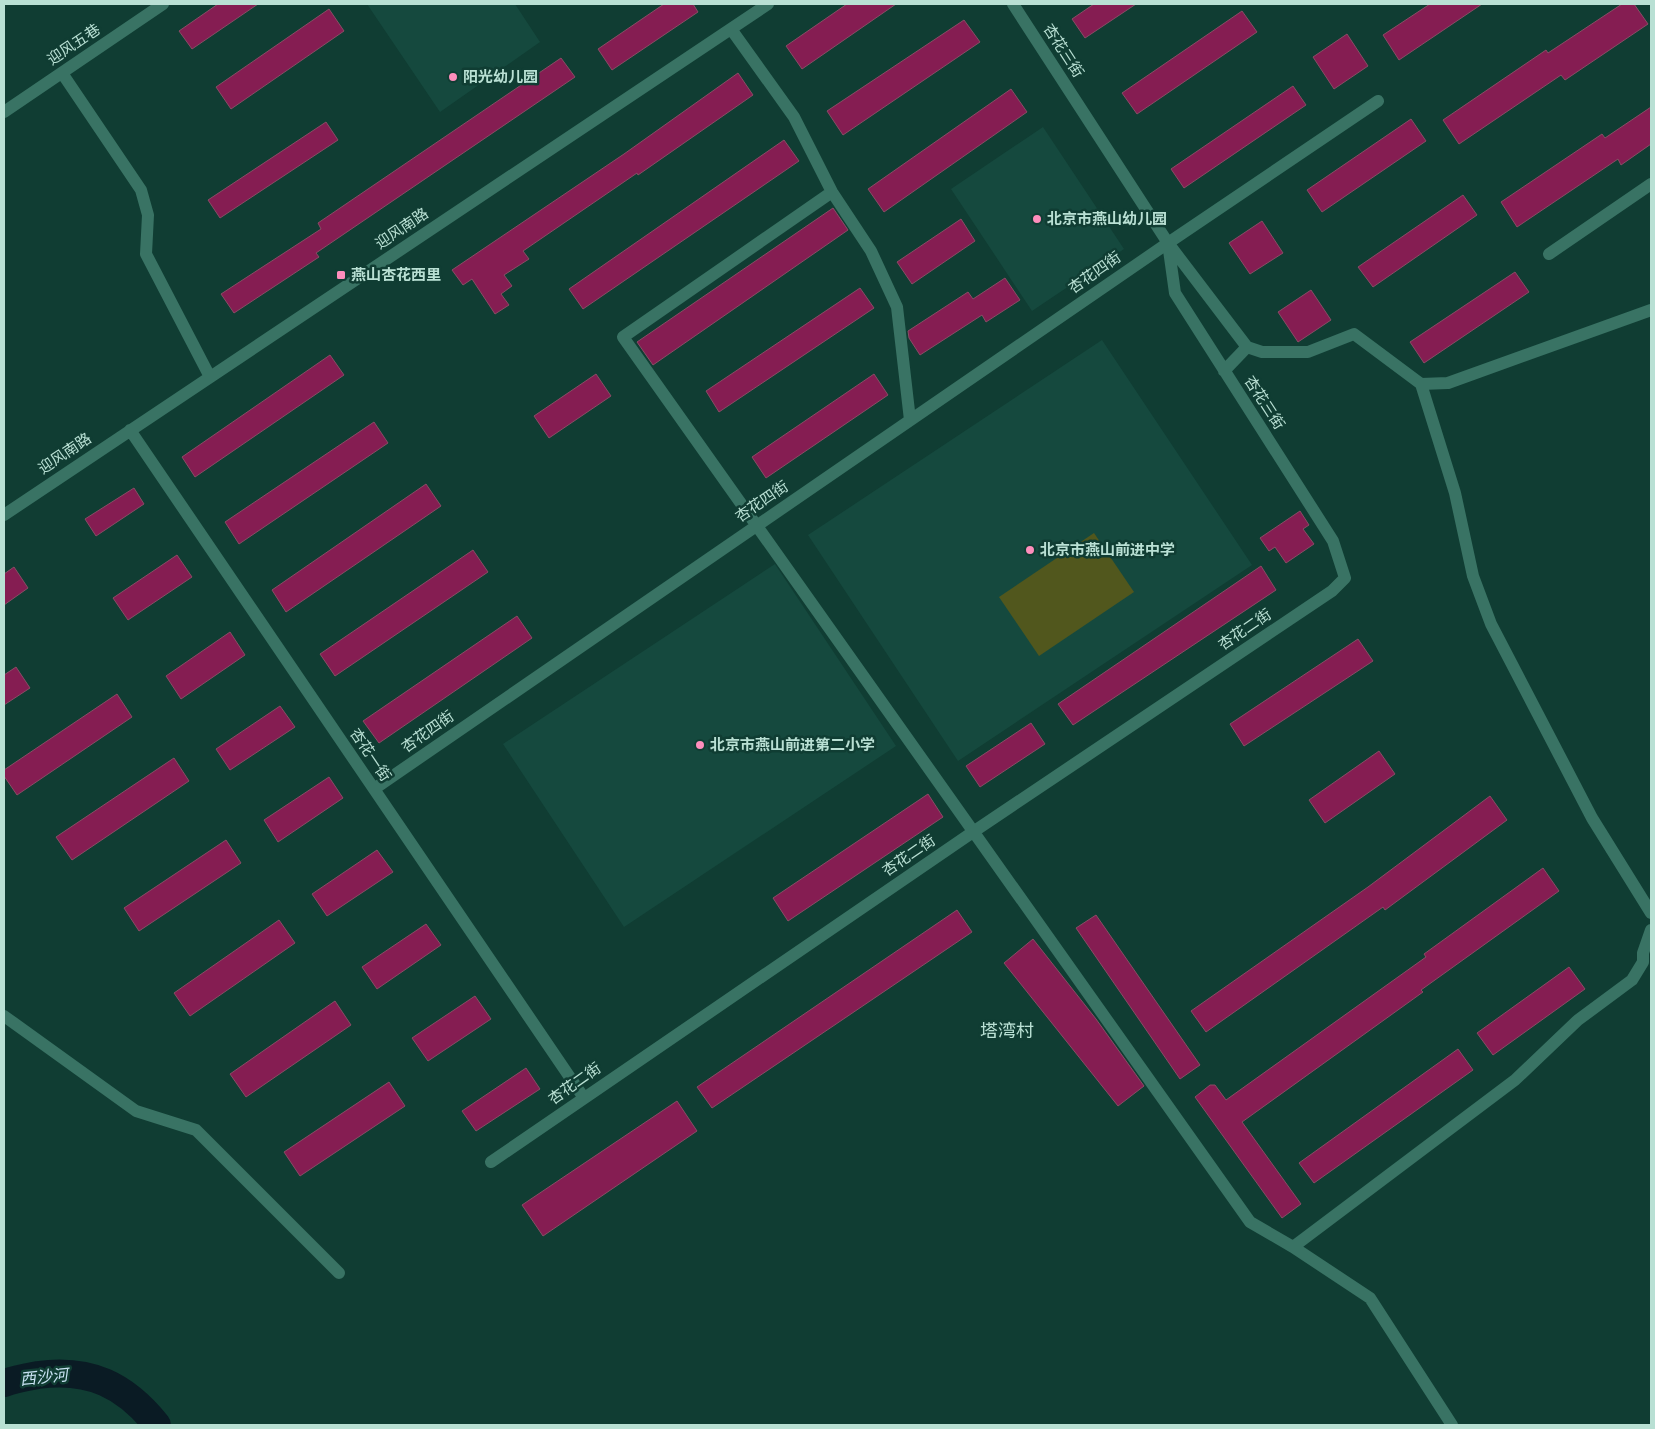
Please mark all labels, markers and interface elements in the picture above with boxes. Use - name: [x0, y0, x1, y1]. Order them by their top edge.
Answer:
- street label: 迎风五巷: [44, 20, 104, 70]
- street label: 杏花三街: [1039, 21, 1087, 81]
- place label: 阳光幼儿园: [463, 68, 538, 87]
- marker: 阳光幼儿园: [447, 71, 459, 83]
- street label: 迎风南路: [372, 204, 432, 254]
- place label: 北京市燕山幼儿园: [1047, 210, 1167, 229]
- marker: 北京市燕山幼儿园: [1031, 213, 1043, 225]
- street label: 杏花四街: [1065, 248, 1125, 298]
- place label: 燕山杏花西里: [351, 266, 441, 285]
- marker: 燕山杏花西里: [335, 269, 347, 281]
- street label: 杏花三街: [1240, 373, 1288, 433]
- street label: 迎风南路: [35, 429, 95, 479]
- street label: 杏花四街: [732, 477, 792, 527]
- place label: 北京市燕山前进中学: [1040, 541, 1175, 560]
- marker: 北京市燕山前进中学: [1024, 544, 1036, 556]
- street label: 杏花二街: [1215, 605, 1275, 655]
- street label: 杏花四街: [398, 707, 458, 757]
- street label: 杏花一街: [345, 725, 395, 785]
- place label: 北京市燕山前进第二小学: [710, 736, 875, 755]
- marker: 北京市燕山前进第二小学: [694, 739, 706, 751]
- street label: 杏花二街: [879, 831, 939, 881]
- district label: 塔湾村: [980, 1021, 1034, 1042]
- street label: 杏花二街: [545, 1059, 605, 1109]
- water label: 西沙河: [19, 1366, 72, 1390]

